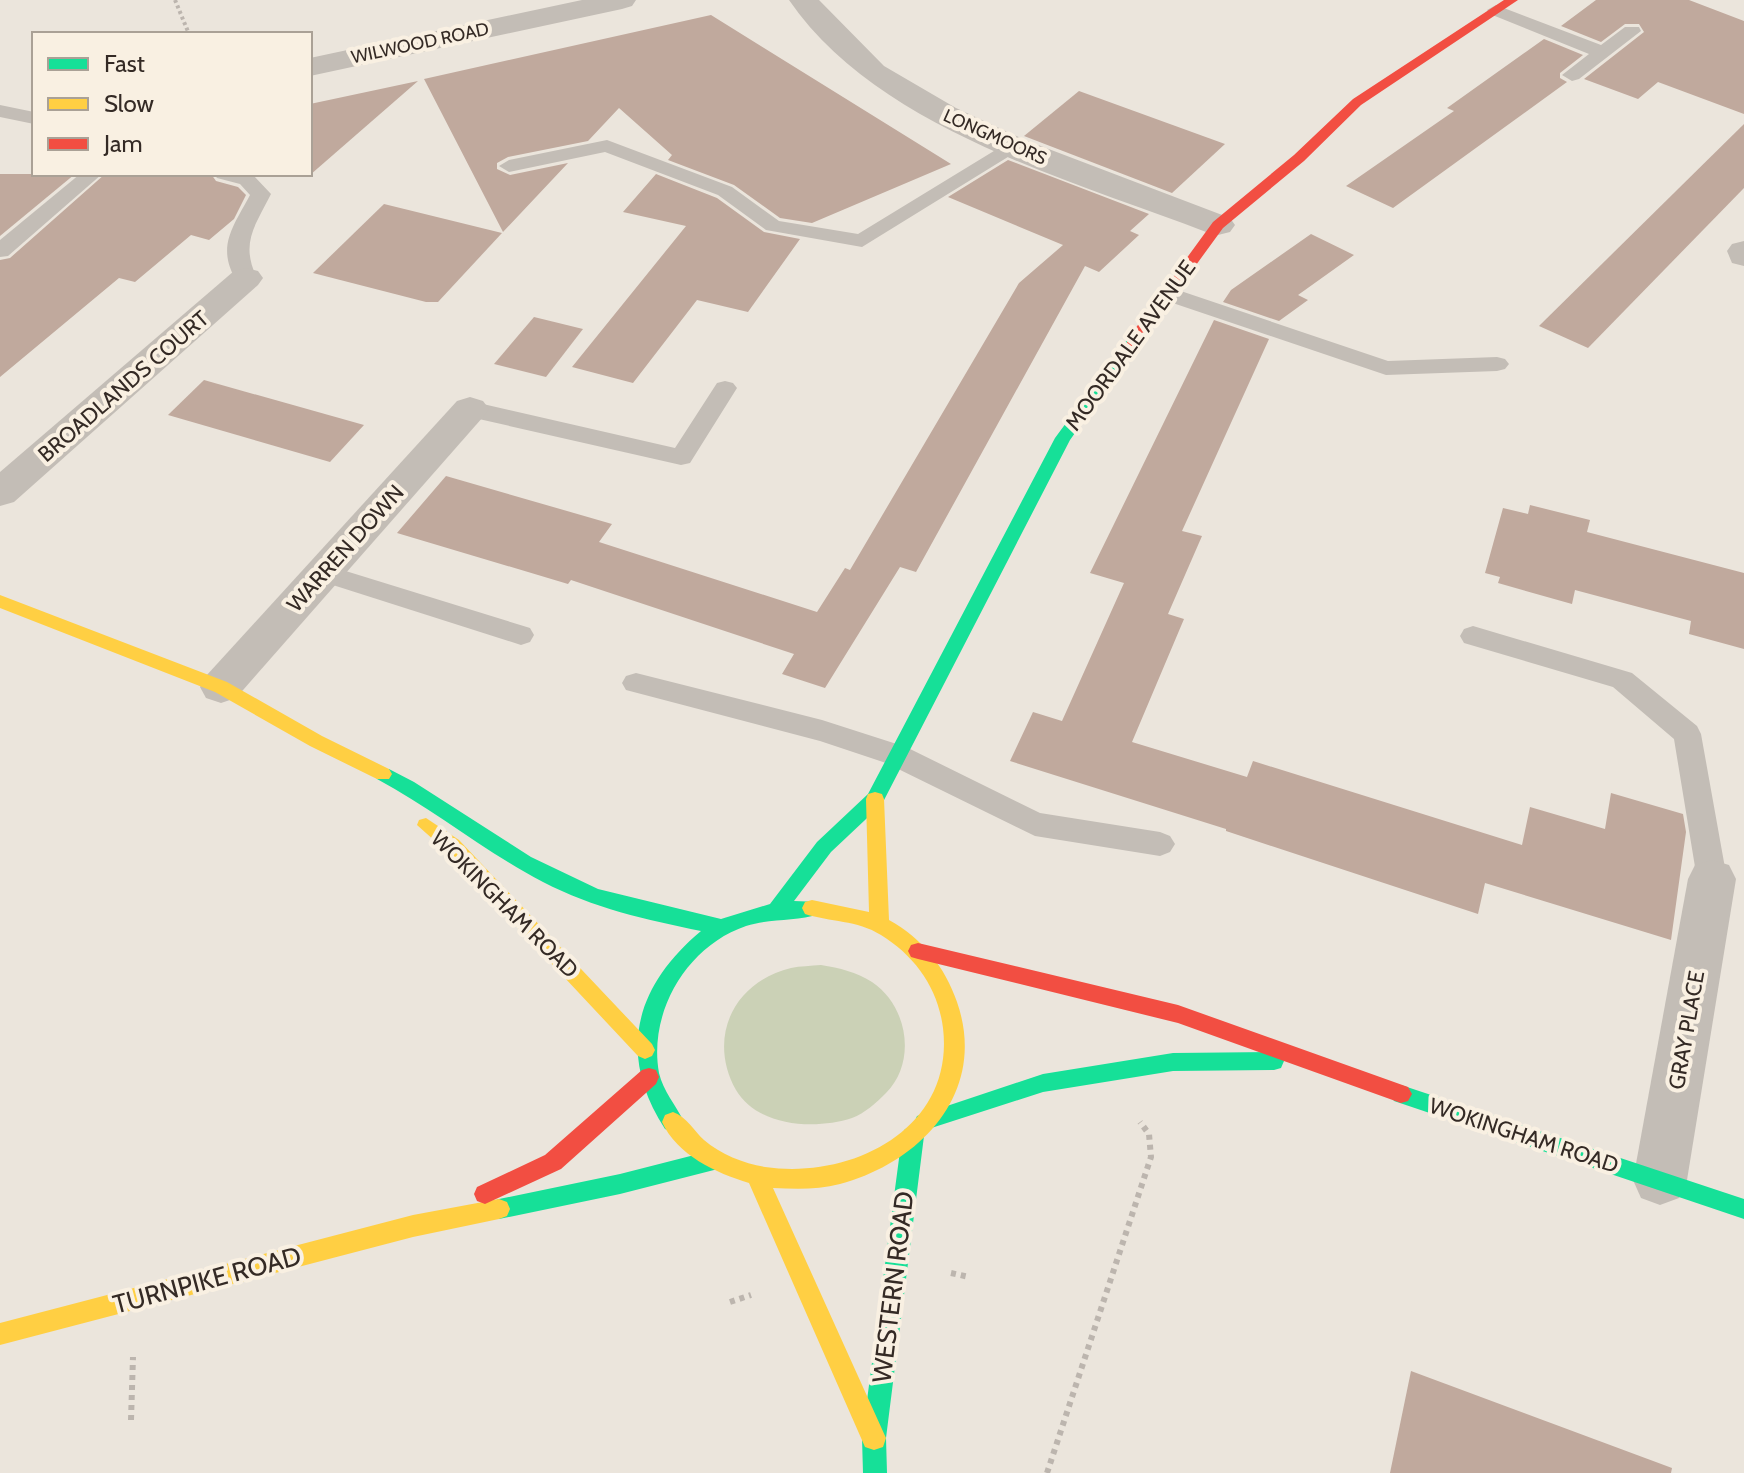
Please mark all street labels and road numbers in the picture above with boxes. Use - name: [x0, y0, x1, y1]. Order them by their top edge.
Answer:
- street label: WILWOOD ROAD: [349, 18, 491, 68]
- street label: LONGMOORS: [940, 104, 1050, 170]
- street label: MOORDALE AVENUE: [1060, 255, 1201, 436]
- street label: BROADLANDS COURT: [32, 305, 214, 468]
- street label: WARREN DOWN: [281, 479, 410, 617]
- street label: WOKINGHAM ROAD: [425, 825, 584, 984]
- street label: GRAY PLACE: [1663, 969, 1710, 1092]
- street label: WOKINGHAM ROAD: [1426, 1092, 1622, 1179]
- street label: WESTERN ROAD: [865, 1189, 921, 1385]
- street label: TURNPIKE ROAD: [109, 1240, 305, 1320]

